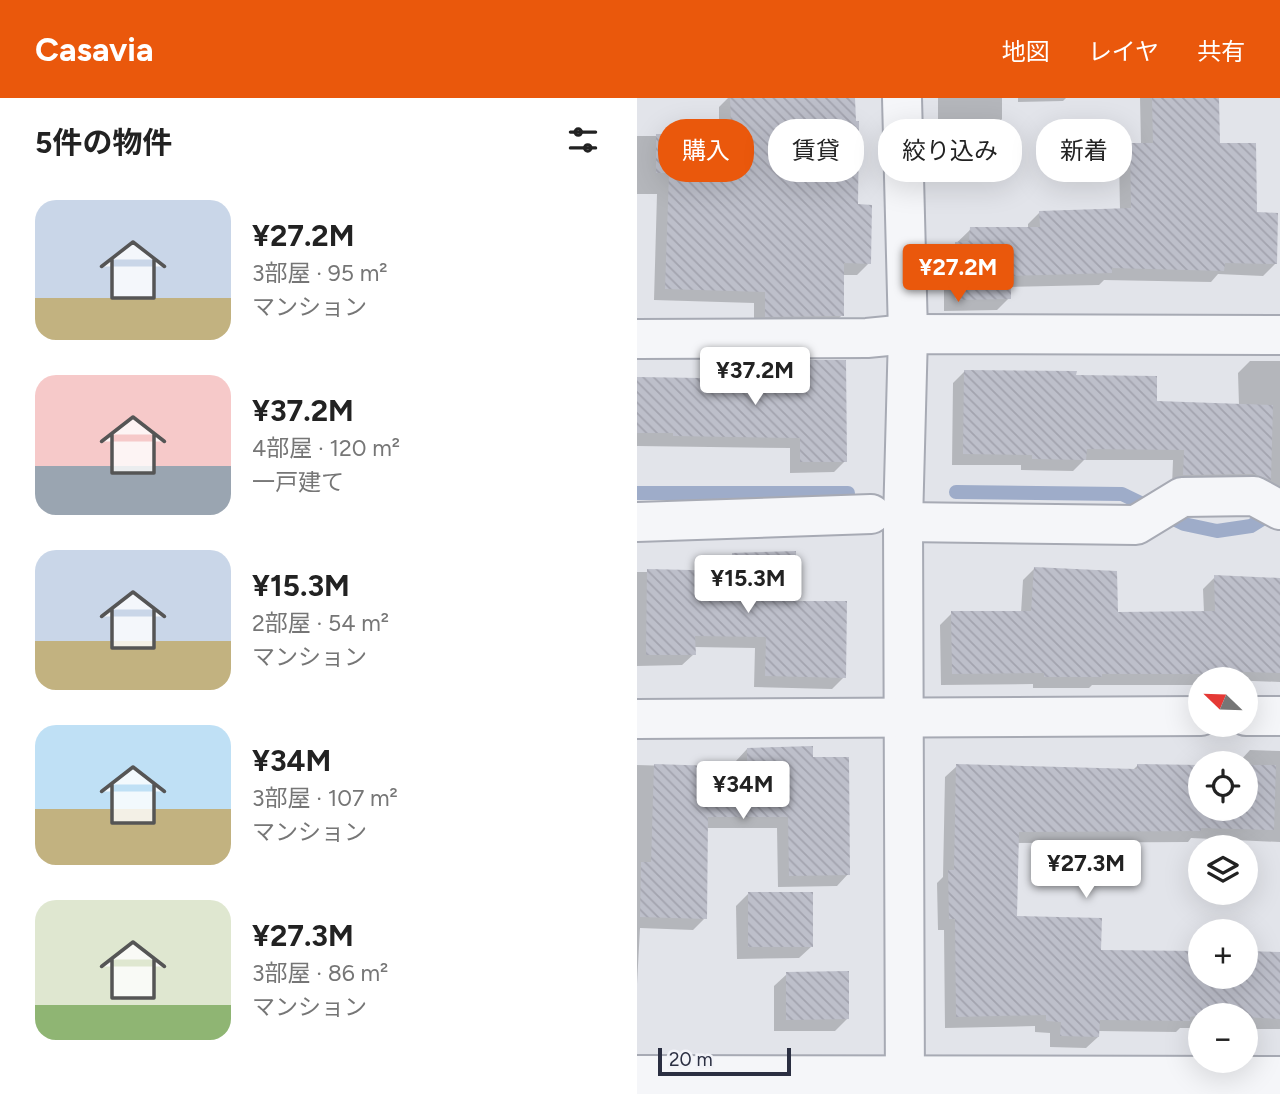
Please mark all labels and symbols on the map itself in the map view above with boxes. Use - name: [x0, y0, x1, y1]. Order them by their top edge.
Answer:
- pin: ¥27.2M: [901, 244, 1015, 304]
- pin: ¥37.2M: [698, 348, 812, 407]
- pin: ¥15.3M: [691, 556, 805, 615]
- north arrow: [1188, 667, 1258, 737]
- pin: ¥34M: [702, 762, 784, 821]
- pin: ¥27.3M: [1029, 840, 1143, 900]
- scale bar: [658, 1045, 791, 1077]

